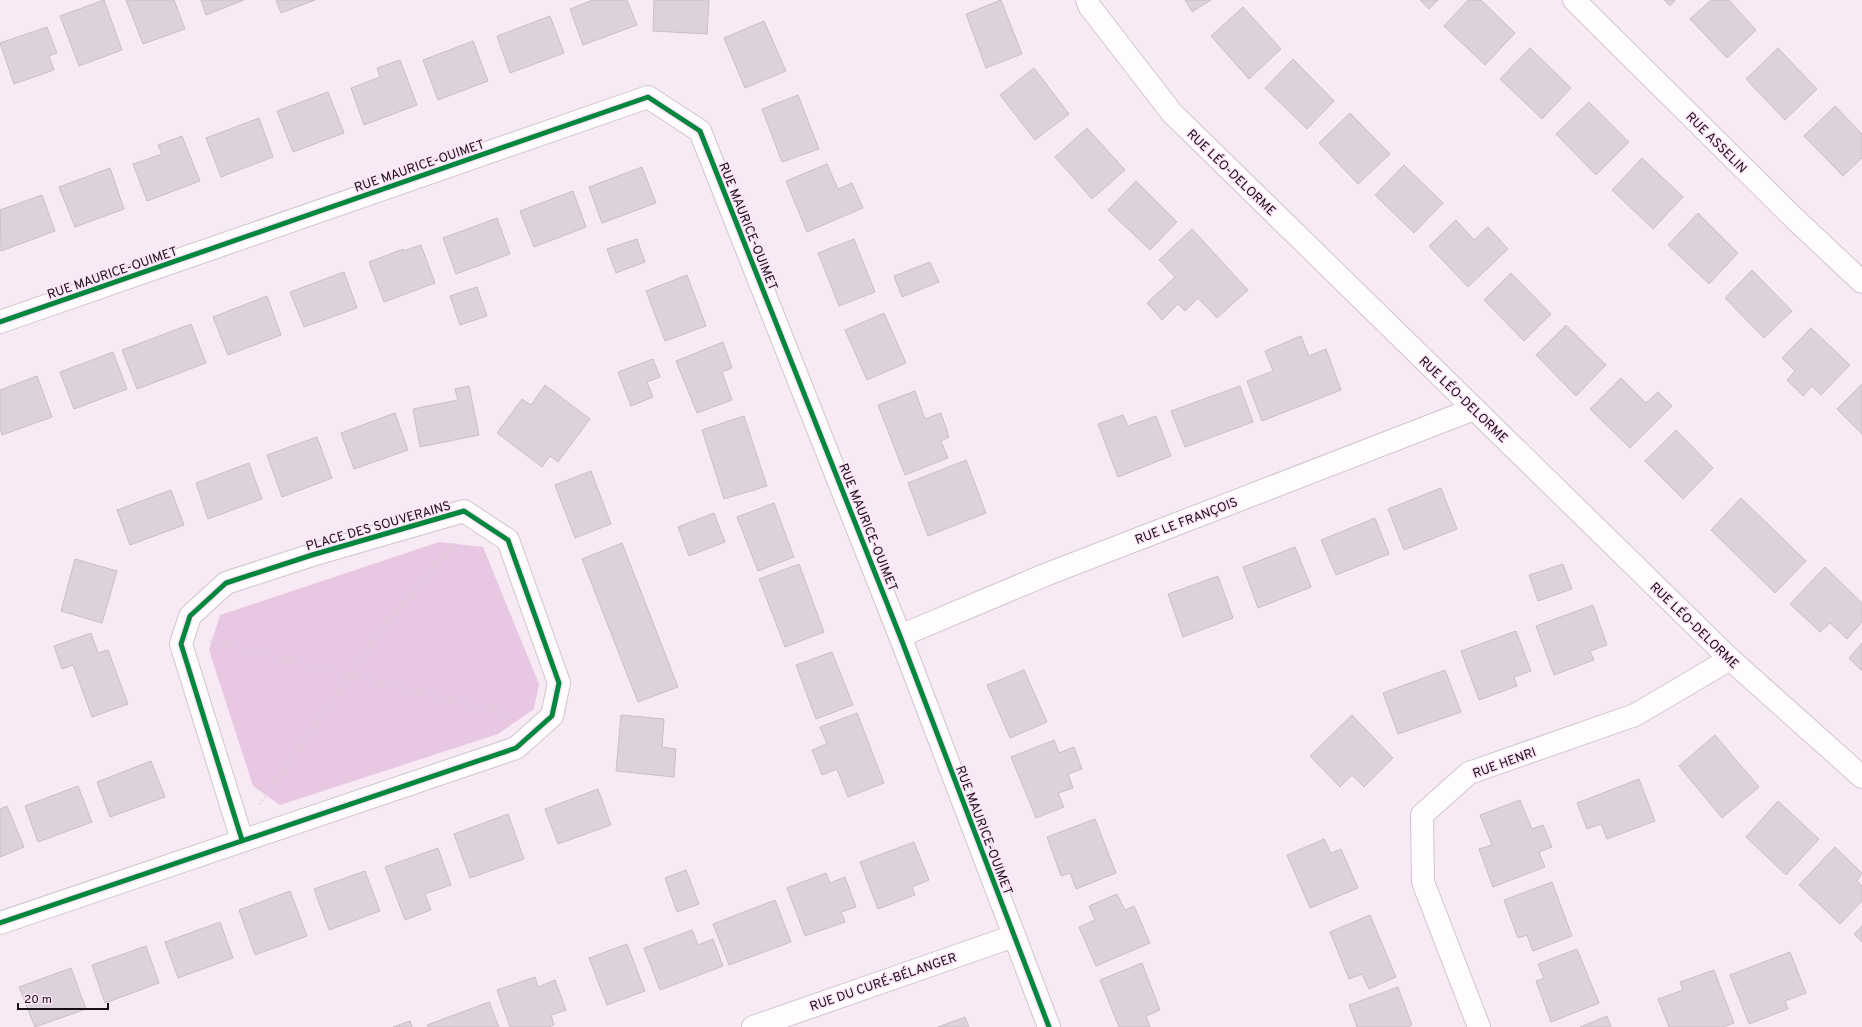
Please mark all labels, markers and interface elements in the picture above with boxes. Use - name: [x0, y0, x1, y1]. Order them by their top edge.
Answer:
- street label: RUE ASSELIN: [1682, 110, 1749, 177]
- street label: RUE LÉO-DELORME: [1183, 125, 1280, 220]
- street label: RUE MAURICE-OUIMET: [352, 137, 487, 197]
- street label: RUE MAURICE-OUIMET: [714, 160, 780, 293]
- street label: RUE MAURICE-OUIMET: [45, 244, 180, 304]
- street label: RUE LÉO-DELORME: [1415, 352, 1512, 447]
- street label: RUE MAURICE-OUIMET: [834, 461, 900, 594]
- street label: RUE LE FRANÇOIS: [1133, 495, 1240, 549]
- street label: PLACE DES SOUVERAINS: [304, 499, 453, 555]
- street label: RUE LÉO-DELORME: [1646, 578, 1743, 673]
- street label: RUE HENRI: [1471, 745, 1539, 783]
- street label: RUE MAURICE-OUIMET: [951, 764, 1015, 898]
- street label: RUE DU CURÉ-BÉLANGER: [807, 948, 959, 1016]
- scale bar: [18, 985, 108, 1011]
- text: 20 m: [24, 992, 52, 1008]

